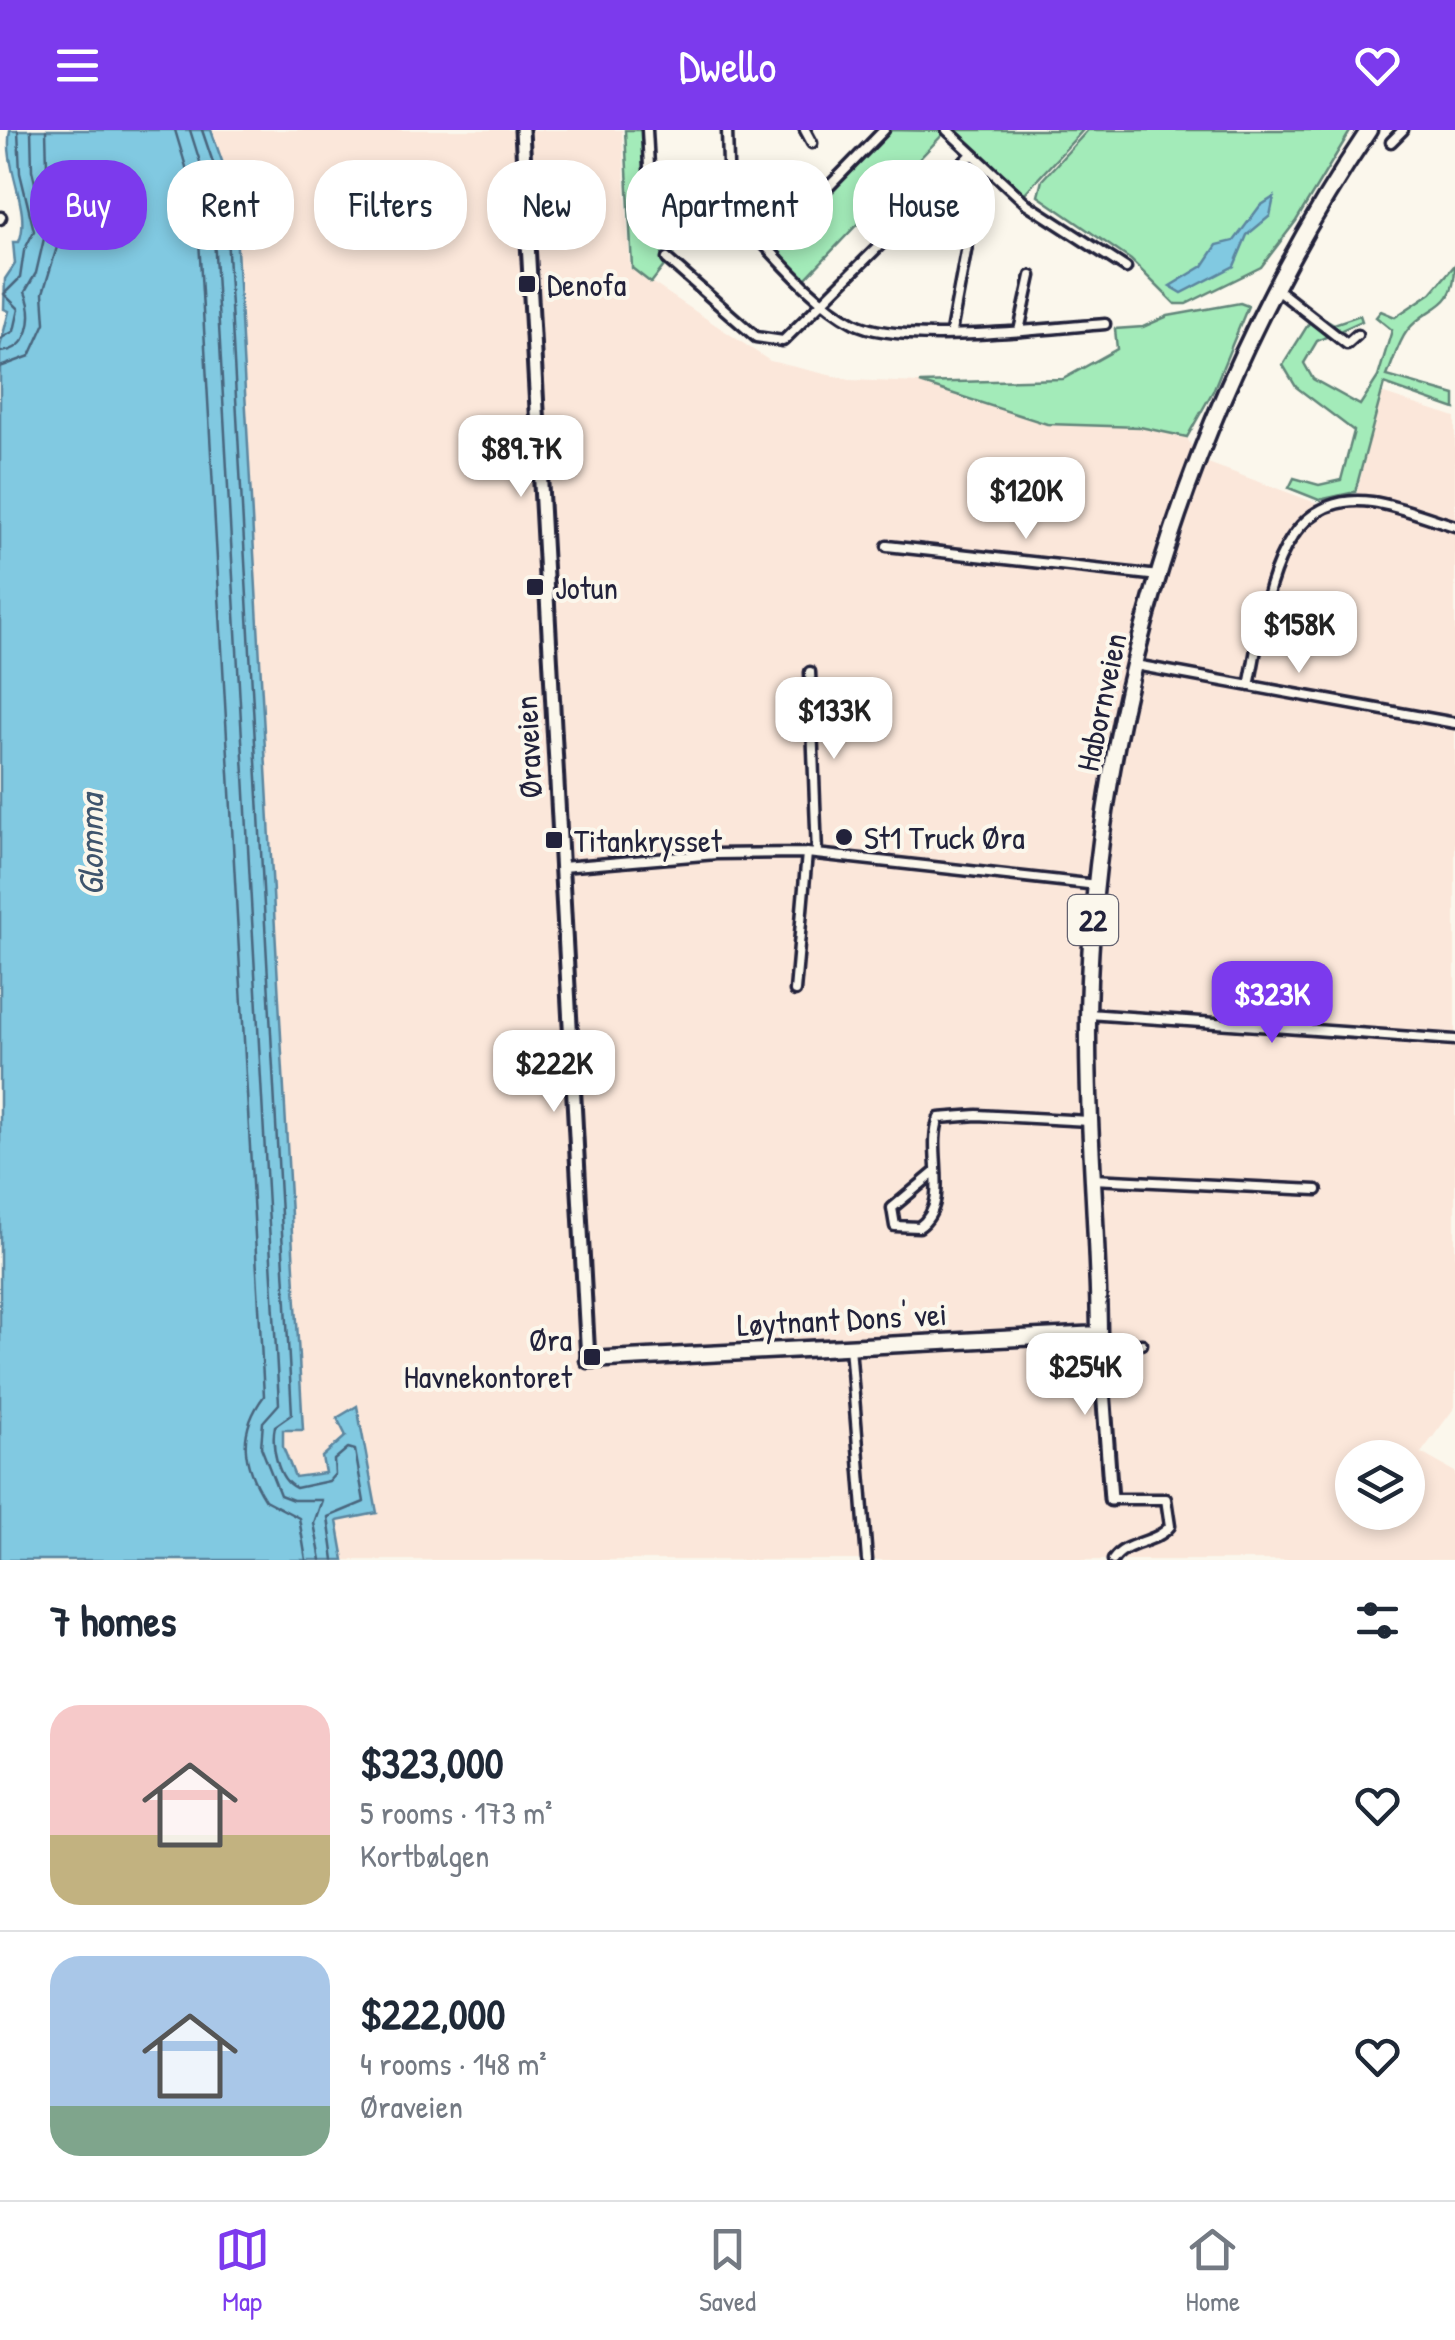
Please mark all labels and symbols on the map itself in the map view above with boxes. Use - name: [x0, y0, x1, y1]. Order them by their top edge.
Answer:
- place label: Denofa: [547, 263, 626, 306]
- marker: Denofa: [516, 273, 538, 295]
- pin: $89.7K: [440, 415, 602, 500]
- pin: $120K: [956, 457, 1096, 542]
- place label: Jotun: [555, 566, 618, 609]
- marker: Jotun: [524, 576, 546, 598]
- pin: $158K: [1229, 591, 1369, 676]
- street label: Habornveien: [1065, 629, 1137, 775]
- pin: $133K: [764, 677, 904, 762]
- street label: Øraveien: [504, 694, 552, 800]
- water label: Glomma: [67, 791, 114, 896]
- place label: St1 Truck Øra: [864, 816, 1025, 859]
- place label: Titankrysset: [574, 819, 723, 862]
- marker: St1 Truck Øra: [833, 826, 855, 848]
- marker: Titankrysset: [543, 829, 565, 851]
- road number: 22: [1068, 895, 1118, 945]
- pin: $323K: [1202, 961, 1342, 1046]
- pin: $222K: [484, 1030, 624, 1115]
- street label: Løytnant Dons' vei: [736, 1292, 948, 1346]
- place label: Øra Havnekontoret: [404, 1318, 573, 1398]
- pin: $254K: [1015, 1333, 1155, 1418]
- marker: Øra Havnekontoret: [581, 1346, 603, 1368]

